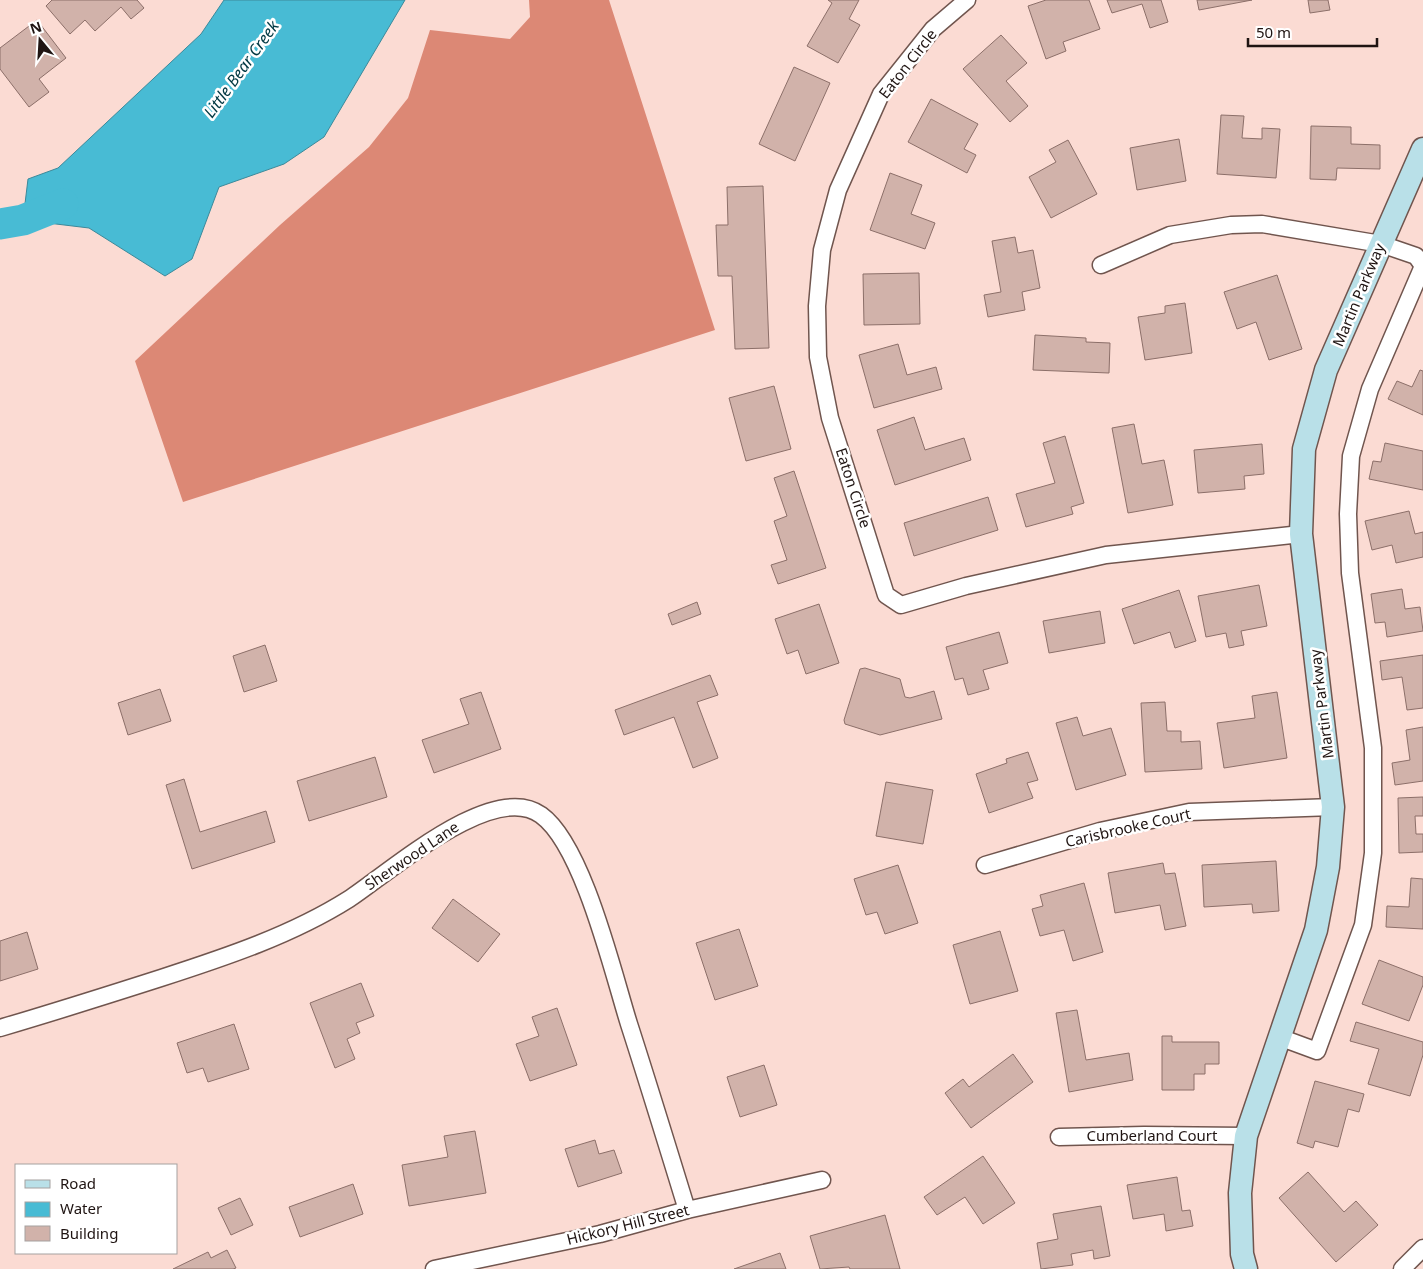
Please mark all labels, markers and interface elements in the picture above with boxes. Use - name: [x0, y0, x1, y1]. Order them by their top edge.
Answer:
- north arrow: [15, 15, 65, 65]
- water label: Little Bear Creek: [198, 15, 284, 122]
- scale bar: [1248, 15, 1377, 47]
- text: N: [27, 16, 44, 38]
- text: 50 m: [1256, 22, 1291, 42]
- street label: Eaton Circle: [874, 24, 941, 102]
- street label: Martin Parkway: [1327, 240, 1389, 349]
- street label: Eaton Circle: [832, 445, 876, 530]
- street label: Martin Parkway: [1304, 648, 1338, 760]
- street label: Carisbrooke Court: [1063, 803, 1193, 851]
- street label: Sherwood Lane: [361, 816, 462, 894]
- street label: Cumberland Court: [1087, 1125, 1218, 1145]
- legend: [15, 1164, 178, 1254]
- text: Road: [60, 1173, 96, 1193]
- text: Water: [60, 1198, 102, 1218]
- street label: Hickory Hill Street: [564, 1199, 692, 1249]
- text: Building: [60, 1223, 118, 1243]

